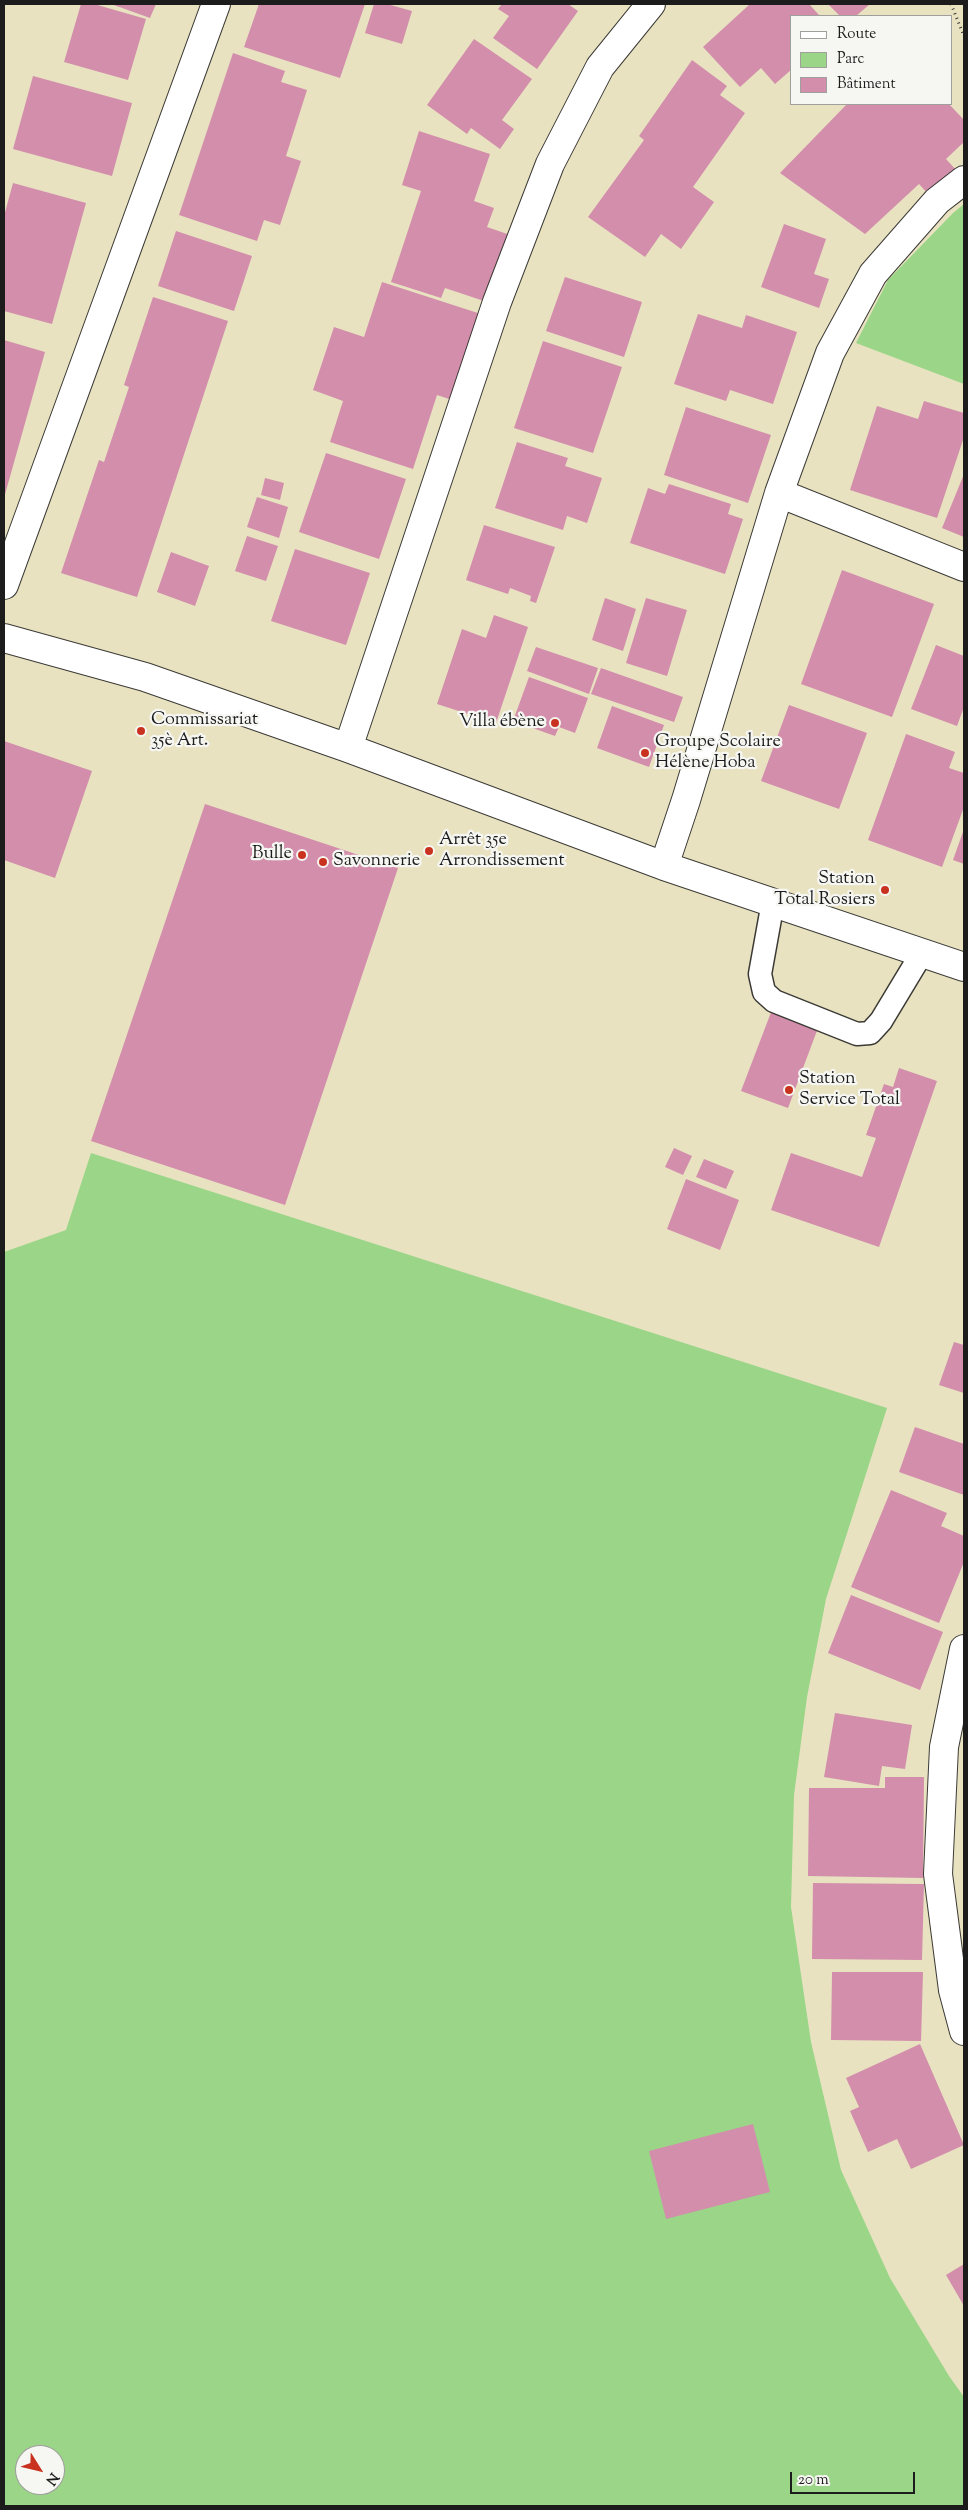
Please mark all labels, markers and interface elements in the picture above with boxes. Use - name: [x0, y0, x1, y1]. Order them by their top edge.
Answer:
- legend: [790, 15, 953, 105]
- text: Route: [837, 24, 876, 45]
- text: Parc: [837, 49, 864, 70]
- text: Bâtiment: [837, 74, 896, 95]
- place label: Commissariat 35è Art.: [151, 710, 258, 752]
- place label: Villa ébène: [459, 712, 545, 734]
- marker: Villa ébène: [549, 717, 561, 729]
- marker: Commissariat 35è Art.: [135, 725, 147, 737]
- place label: Groupe Scolaire Hélène Hoba: [655, 732, 781, 774]
- marker: Groupe Scolaire Hélène Hoba: [639, 747, 651, 759]
- place label: Arrêt 35e Arrondissement: [439, 830, 565, 872]
- place label: Bulle: [252, 844, 292, 866]
- marker: Arrêt 35e Arrondissement: [423, 845, 435, 857]
- marker: Bulle: [296, 849, 308, 861]
- place label: Savonnerie: [333, 851, 420, 873]
- marker: Savonnerie: [317, 856, 329, 868]
- place label: Station Total Rosiers: [774, 869, 875, 912]
- marker: Station Total Rosiers: [879, 884, 891, 896]
- place label: Station Service Total: [799, 1069, 900, 1112]
- marker: Station Service Total: [783, 1084, 795, 1096]
- north arrow: [15, 2445, 65, 2495]
- scale bar: [793, 2462, 918, 2494]
- text: N: [40, 2468, 63, 2489]
- text: 20 m: [798, 2470, 829, 2491]

